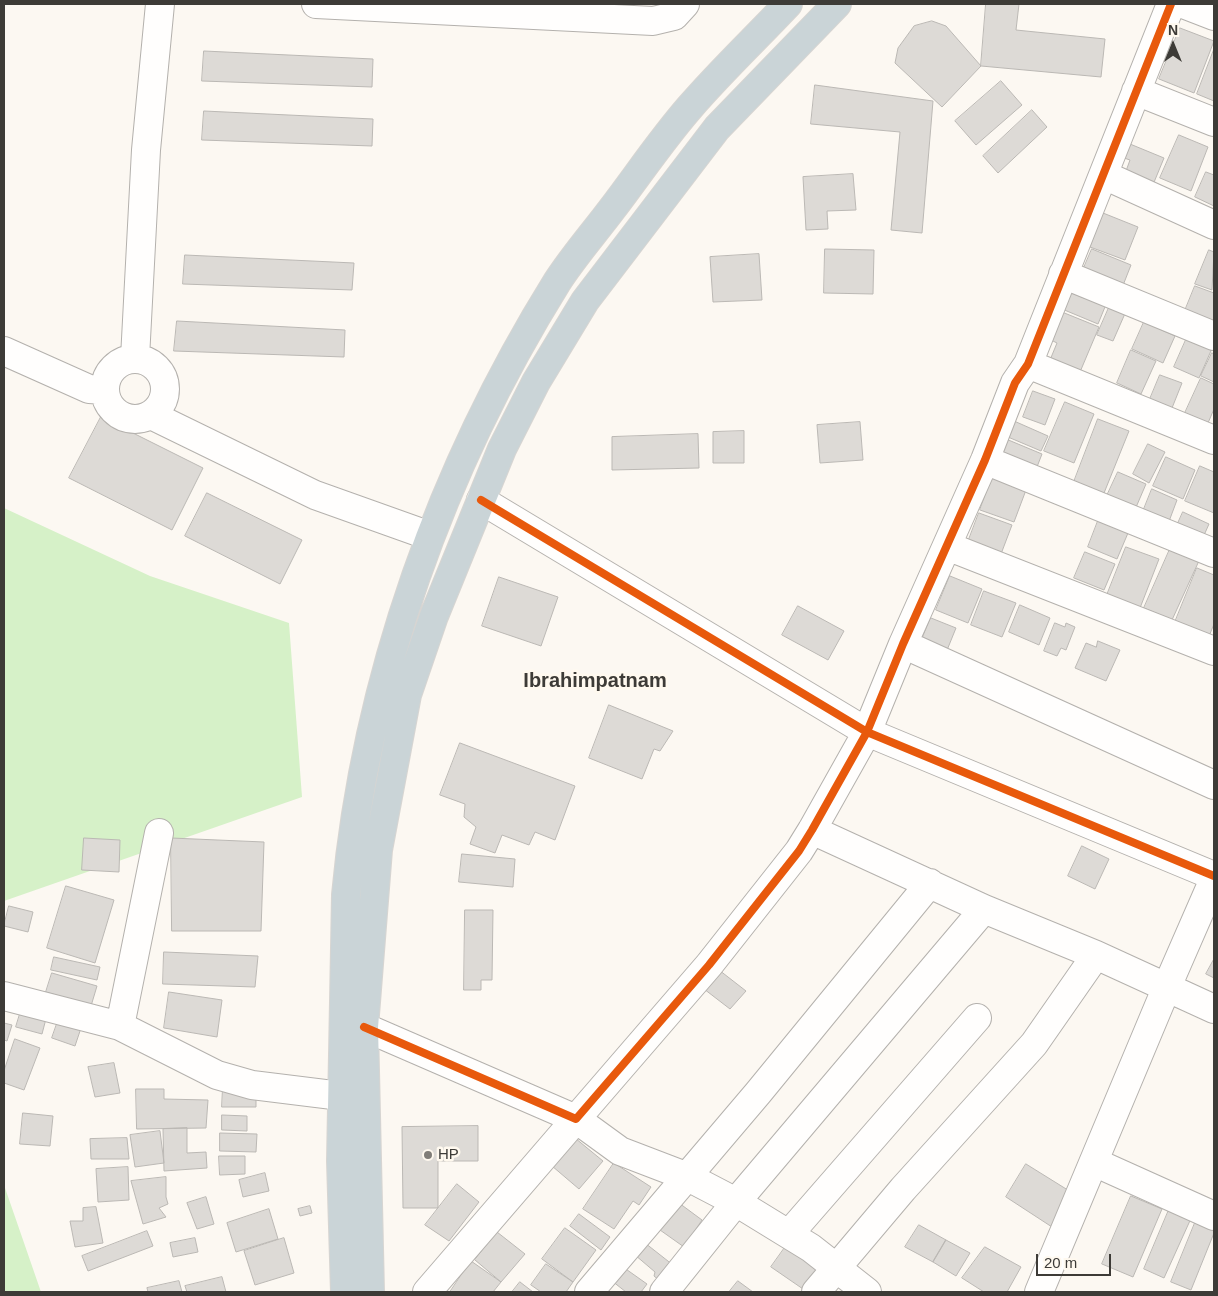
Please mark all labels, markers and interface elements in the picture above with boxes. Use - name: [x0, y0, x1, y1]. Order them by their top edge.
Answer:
- north arrow: [1148, 20, 1198, 70]
- text: N: [1168, 22, 1178, 38]
- district label: Ibrahimpatnam: [523, 669, 667, 693]
- place label: HP: [438, 1146, 459, 1164]
- marker: HP: [422, 1149, 434, 1161]
- scale bar: [1038, 1244, 1113, 1276]
- text: 20 m: [1044, 1254, 1077, 1271]

